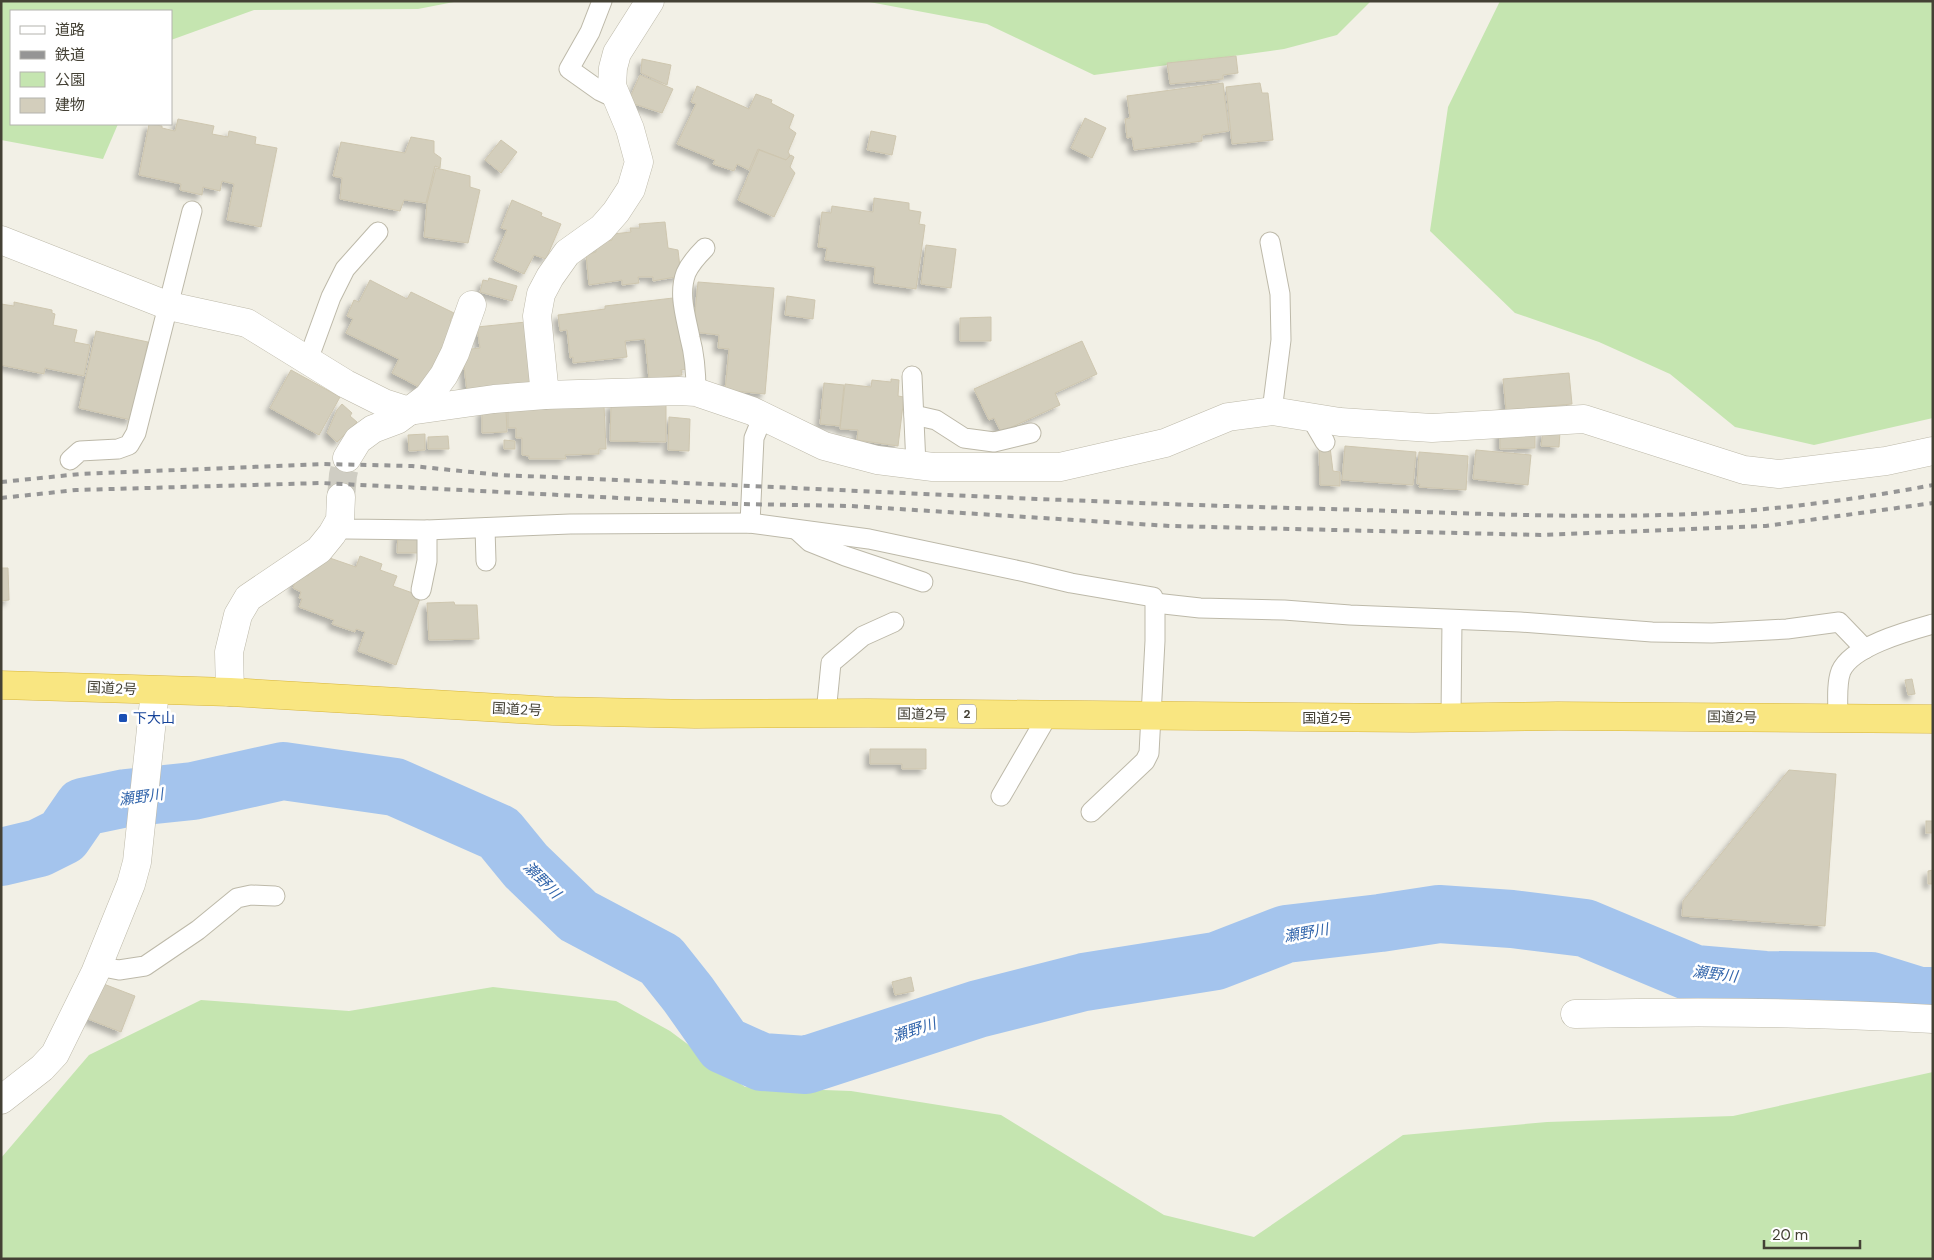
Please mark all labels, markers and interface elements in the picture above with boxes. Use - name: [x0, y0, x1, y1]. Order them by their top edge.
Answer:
- legend: [10, 10, 172, 125]
- text: 道路: [55, 20, 85, 40]
- text: 鉄道: [55, 45, 85, 65]
- text: 公園: [55, 70, 85, 90]
- text: 建物: [55, 95, 85, 115]
- street label: 国道2号: [87, 678, 137, 698]
- street label: 国道2号: [492, 699, 542, 719]
- road number: 2: [958, 704, 976, 724]
- street label: 国道2号: [897, 705, 947, 723]
- street label: 国道2号: [1707, 708, 1757, 726]
- place label: 下大山: [133, 709, 175, 727]
- street label: 国道2号: [1302, 709, 1352, 727]
- marker: 下大山: [117, 712, 129, 724]
- water label: 瀬野川: [117, 784, 167, 810]
- water label: 瀬野川: [519, 857, 566, 904]
- water label: 瀬野川: [1282, 919, 1332, 947]
- water label: 瀬野川: [1691, 961, 1741, 987]
- water label: 瀬野川: [890, 1013, 940, 1046]
- scale bar: [1764, 1218, 1860, 1250]
- text: 20 m: [1772, 1225, 1808, 1245]

